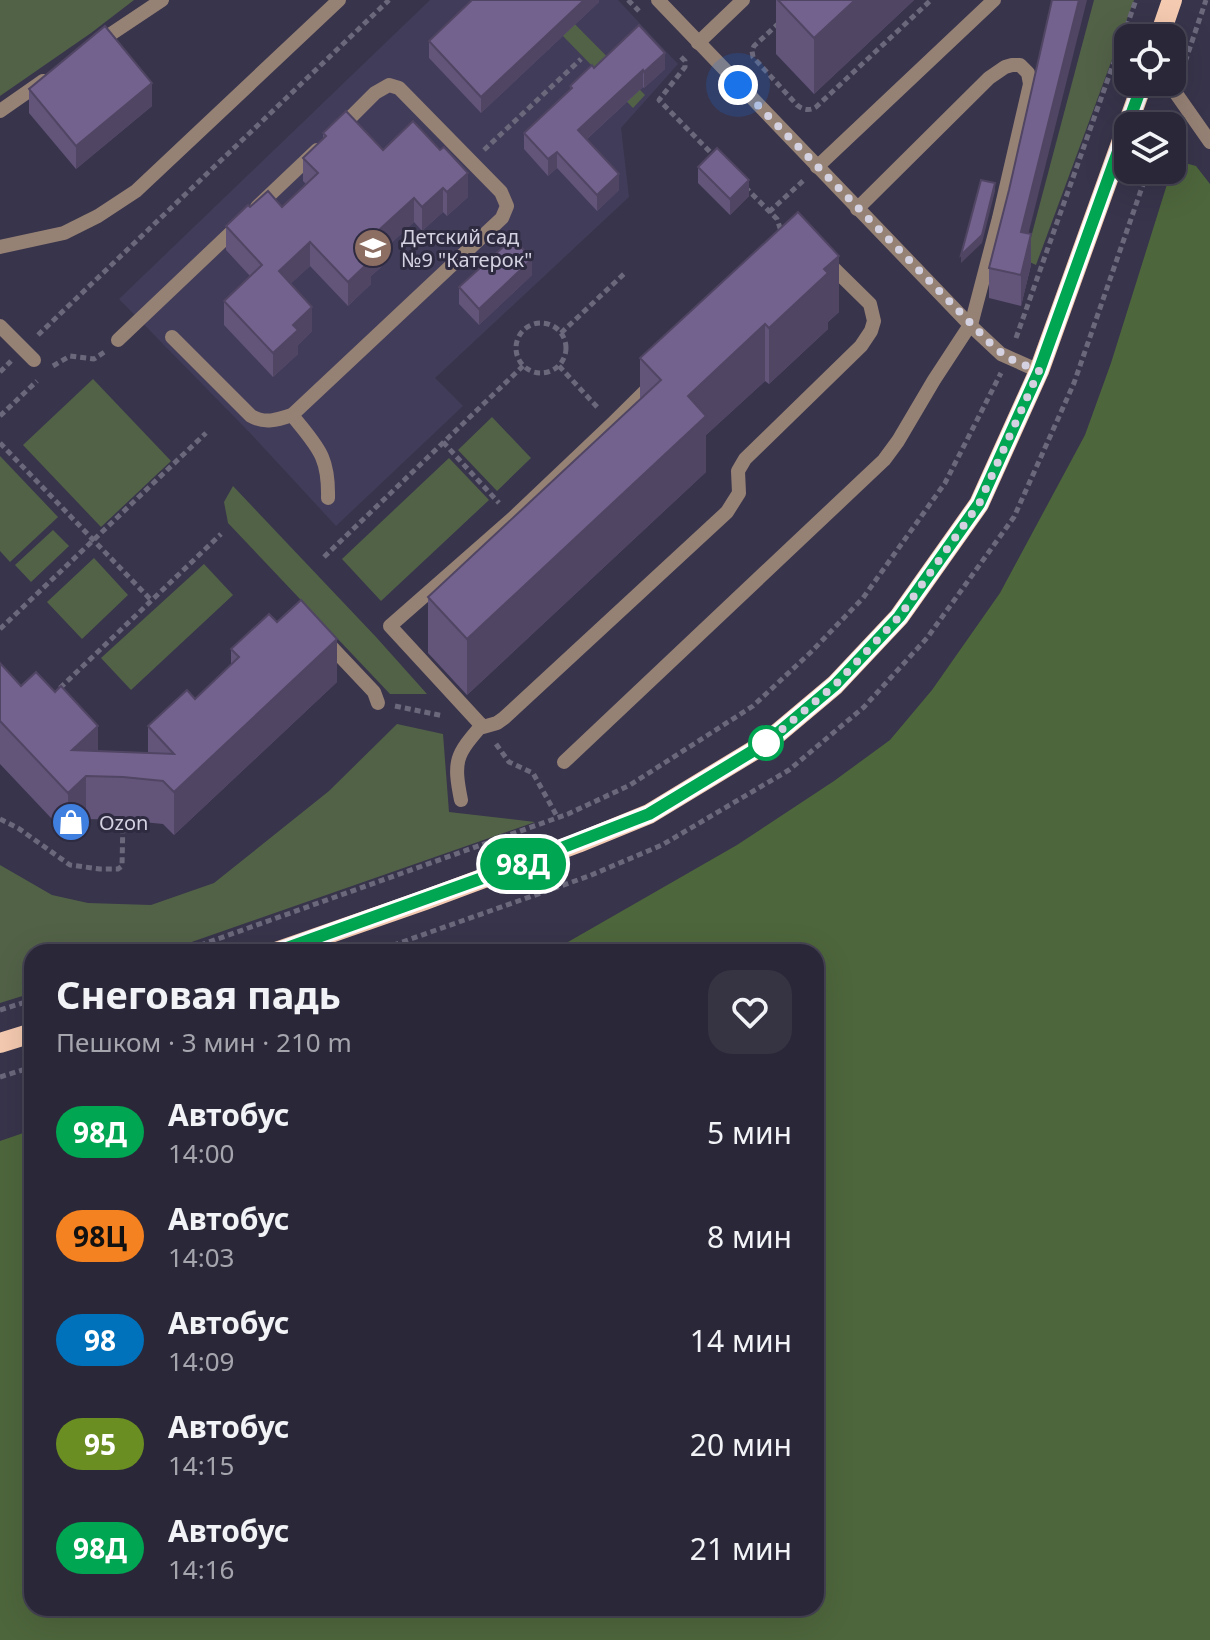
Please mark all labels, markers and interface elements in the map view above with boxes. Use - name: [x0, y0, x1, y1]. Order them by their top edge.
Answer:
- map controls: [1114, 24, 1186, 184]
- button: locate: [1114, 24, 1186, 96]
- your location: [718, 65, 758, 105]
- button: layers: [1114, 112, 1186, 184]
- place label: Детский сад №9 "Катерок": [401, 223, 532, 273]
- school or university icon: Детский сад №9 "Катерок": [352, 227, 394, 269]
- unlabelled marker: [749, 726, 783, 760]
- shop icon: Ozon: [50, 801, 92, 843]
- place label: Ozon: [99, 809, 148, 836]
- line badge: 98Д: [477, 838, 569, 890]
- text: 98Д: [496, 845, 550, 883]
- text: Снеговая падь: [56, 968, 341, 1020]
- button: heart: [708, 970, 792, 1054]
- text: Пешком · 3 мин · 210 m: [56, 1024, 352, 1060]
- text: Автобус: [168, 1094, 290, 1135]
- text: 5 мин: [707, 1112, 792, 1153]
- text: 98Д: [73, 1113, 127, 1151]
- text: 14:00: [168, 1135, 234, 1171]
- text: Автобус: [168, 1198, 290, 1239]
- text: 8 мин: [707, 1216, 792, 1257]
- text: 98Ц: [73, 1217, 127, 1255]
- text: 14:03: [168, 1239, 234, 1275]
- text: Автобус: [168, 1302, 290, 1343]
- text: 14 мин: [690, 1320, 792, 1361]
- text: 98: [84, 1321, 116, 1359]
- text: 14:09: [168, 1343, 234, 1379]
- text: Автобус: [168, 1406, 290, 1447]
- text: 20 мин: [690, 1424, 792, 1465]
- text: 95: [84, 1425, 116, 1463]
- text: 14:15: [168, 1447, 234, 1483]
- text: Автобус: [168, 1510, 290, 1551]
- text: 21 мин: [690, 1528, 792, 1569]
- text: 98Д: [73, 1529, 127, 1567]
- text: 14:16: [168, 1551, 234, 1587]

